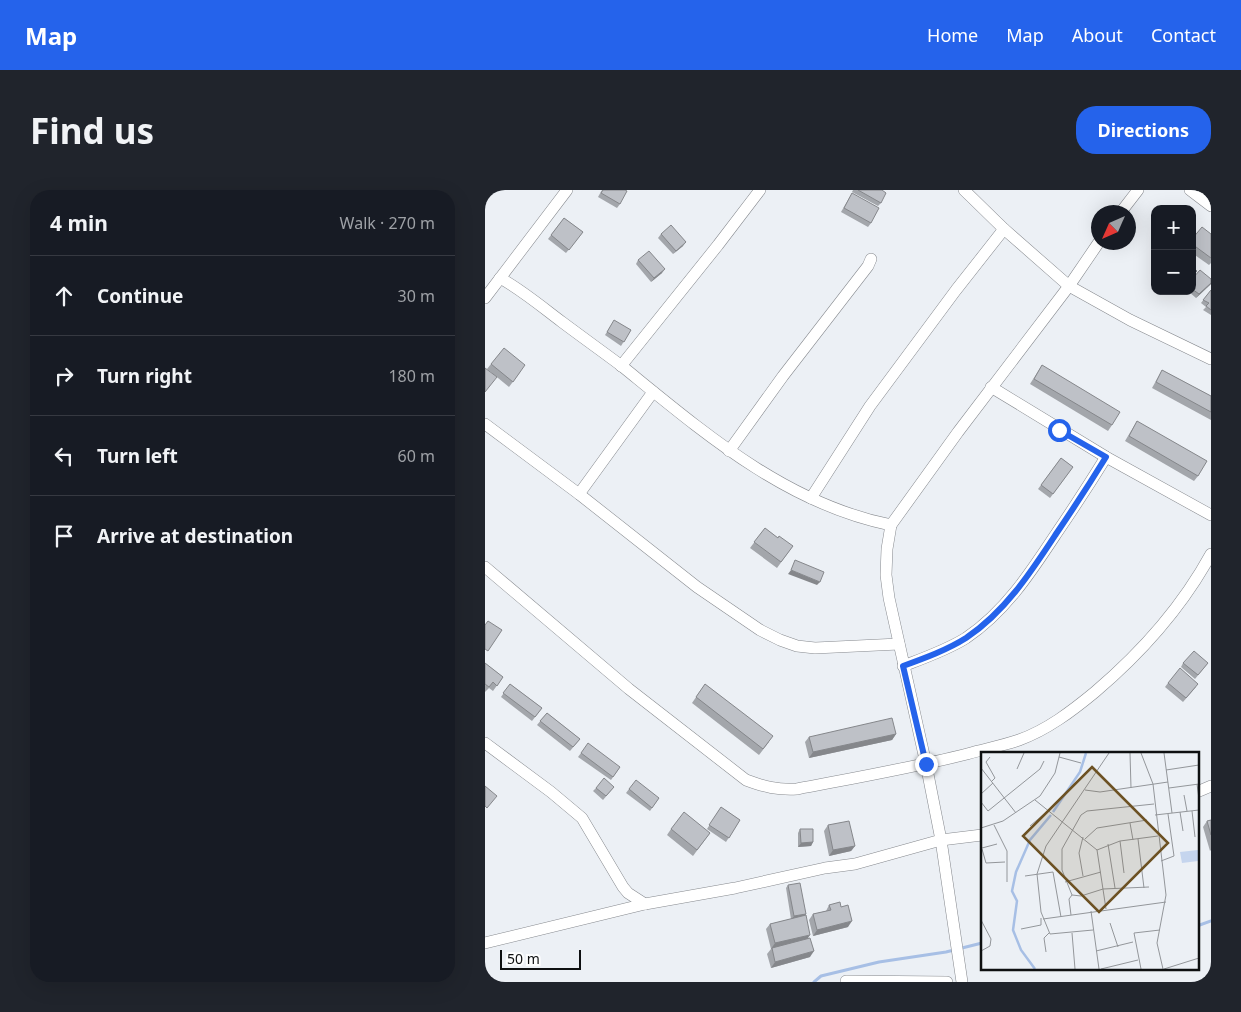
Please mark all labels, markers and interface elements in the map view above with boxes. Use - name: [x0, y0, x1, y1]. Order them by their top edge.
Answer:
- text: Map: [25, 19, 77, 52]
- text: Home: [927, 23, 978, 47]
- text: Map: [1006, 23, 1044, 47]
- text: About: [1072, 23, 1123, 47]
- text: Contact: [1151, 23, 1216, 47]
- button: Directions: [1076, 106, 1211, 154]
- text: Find us: [30, 107, 154, 154]
- north arrow: [1091, 205, 1136, 250]
- map controls: [1151, 205, 1196, 295]
- button: +: [1151, 205, 1196, 250]
- text: 4 min: [50, 209, 108, 237]
- text: Walk · 270 m: [340, 212, 435, 234]
- button: −: [1151, 250, 1196, 295]
- icon: ahead: [50, 282, 78, 310]
- text: Continue: [97, 283, 183, 309]
- text: 30 m: [398, 285, 435, 307]
- icon: right: [50, 362, 78, 390]
- text: Turn right: [97, 363, 192, 389]
- text: 180 m: [388, 365, 435, 387]
- route start: [1048, 419, 1071, 442]
- icon: left: [50, 442, 78, 470]
- text: Turn left: [97, 443, 178, 469]
- text: 60 m: [398, 445, 435, 467]
- icon: arrive: [50, 522, 78, 550]
- text: Arrive at destination: [97, 523, 293, 549]
- inset map: [981, 752, 1199, 970]
- route end: [915, 753, 938, 776]
- scale bar: [500, 947, 581, 970]
- text: 50 m: [507, 949, 540, 968]

